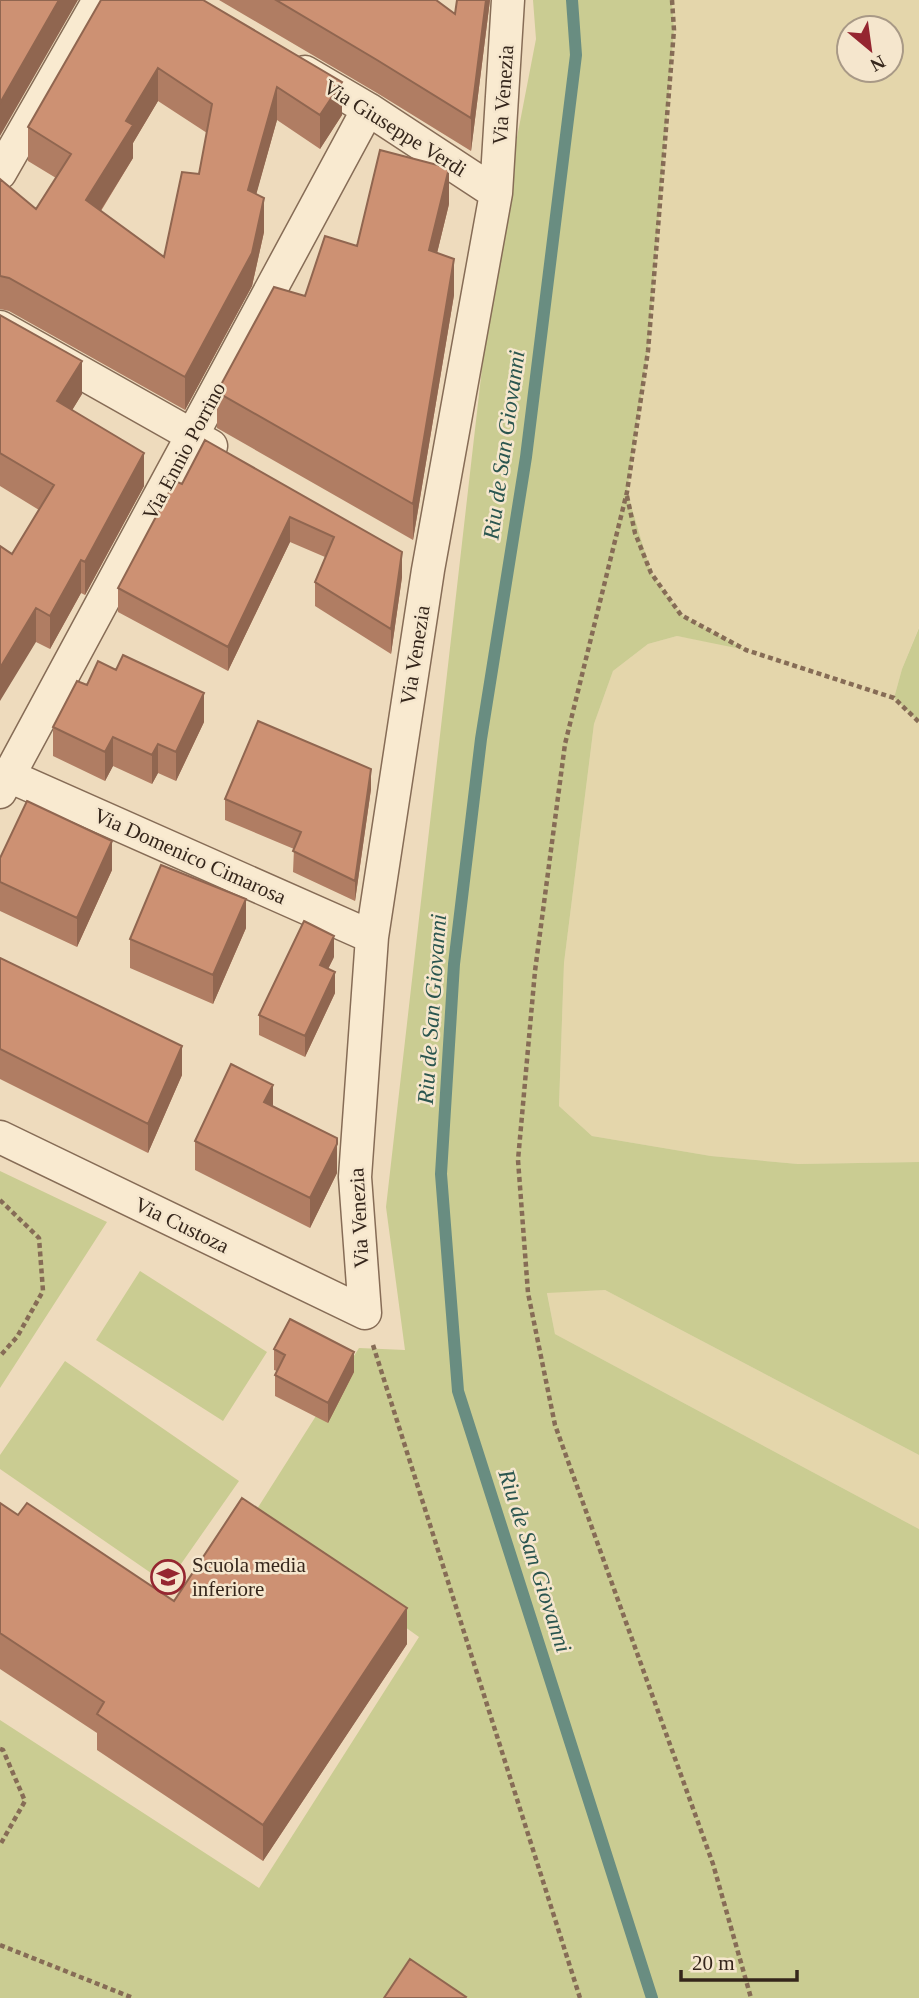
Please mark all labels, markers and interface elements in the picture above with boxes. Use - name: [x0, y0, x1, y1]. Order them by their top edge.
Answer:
- north arrow: [835, 14, 905, 84]
- street label: Via Venezia: [488, 43, 519, 146]
- text: N: [867, 51, 889, 76]
- street label: Via Giuseppe Verdi: [319, 74, 471, 182]
- water label: Riu de San Giovanni: [478, 349, 530, 542]
- street label: Via Ennio Porrino: [138, 378, 230, 524]
- street label: Via Venezia: [395, 603, 435, 706]
- street label: Via Domenico Cimarosa: [90, 803, 290, 909]
- water label: Riu de San Giovanni: [413, 913, 451, 1106]
- street label: Via Venezia: [344, 1167, 374, 1269]
- street label: Via Custoza: [131, 1192, 234, 1258]
- water label: Riu de San Giovanni: [493, 1465, 576, 1656]
- place label: Scuola media inferiore: [192, 1553, 306, 1601]
- school or university icon: Scuola media inferiore: [149, 1558, 187, 1596]
- scale bar: [681, 1938, 796, 1982]
- text: 20 m: [692, 1951, 735, 1975]

